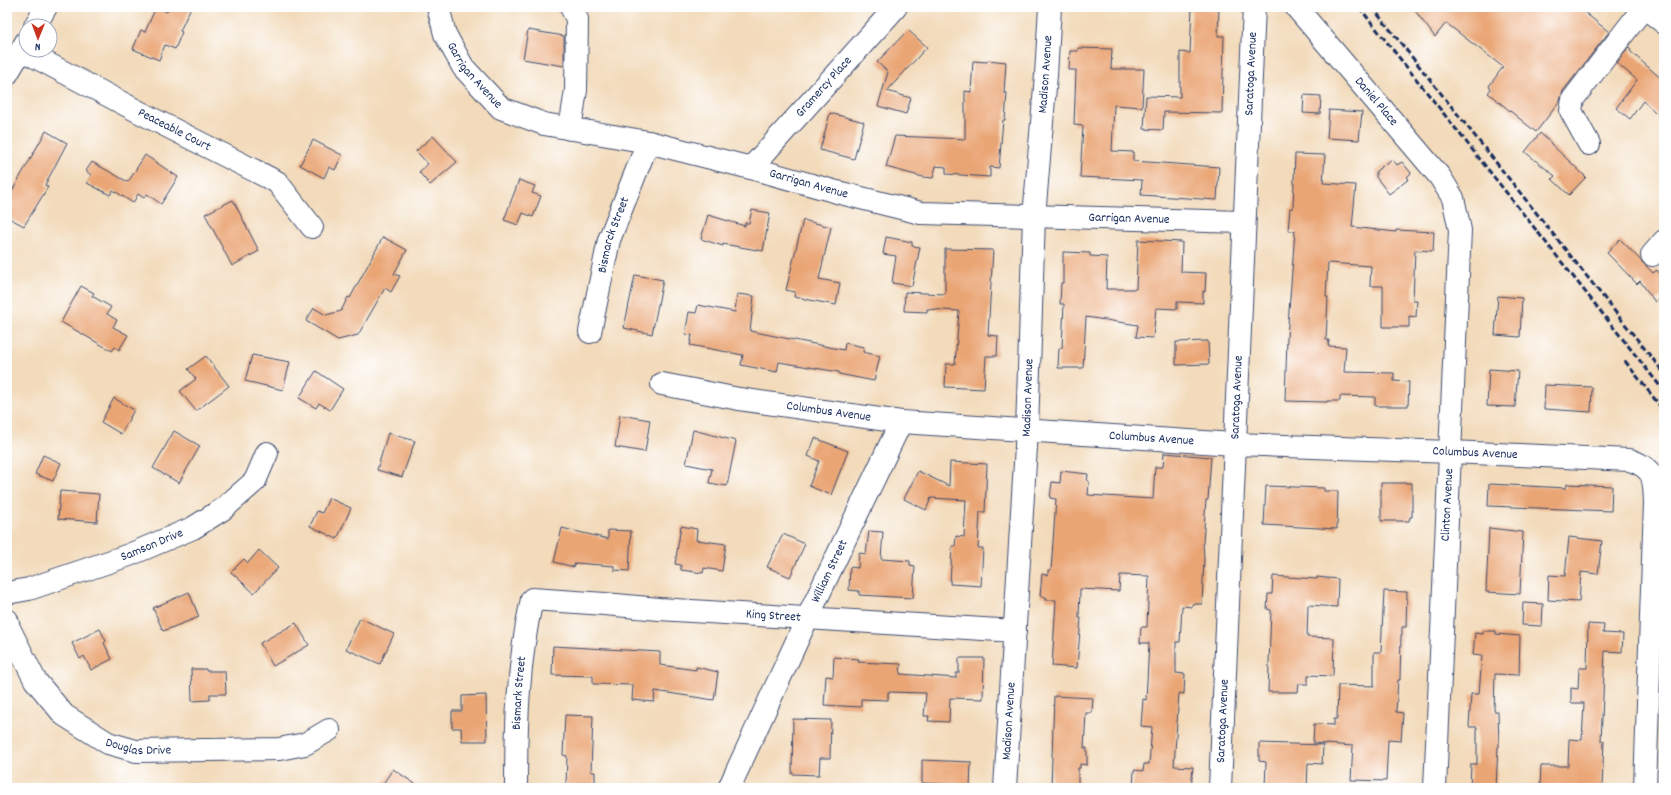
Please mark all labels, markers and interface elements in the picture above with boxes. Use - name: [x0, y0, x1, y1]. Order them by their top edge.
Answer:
- north arrow: [18, 18, 58, 58]
- street label: Saratoga Avenue: [1240, 31, 1262, 116]
- street label: Madison Avenue: [1033, 34, 1058, 114]
- text: N: [34, 38, 41, 54]
- street label: Garrigan Avenue: [442, 39, 507, 113]
- street label: Gramercy Place: [791, 52, 857, 122]
- street label: Daniel Place: [1350, 73, 1403, 131]
- street label: Peaceable Court: [134, 103, 214, 156]
- street label: Garrigan Avenue: [767, 164, 850, 204]
- street label: Bismarck Street: [593, 194, 635, 275]
- street label: Garrigan Avenue: [1088, 208, 1170, 229]
- street label: Saratoga Avenue: [1226, 355, 1248, 440]
- street label: Madison Avenue: [1017, 358, 1039, 437]
- street label: Columbus Avenue: [785, 396, 872, 427]
- street label: Columbus Avenue: [1108, 426, 1195, 451]
- street label: Columbus Avenue: [1432, 442, 1518, 465]
- street label: Clinton Avenue: [1437, 468, 1459, 542]
- street label: Samson Drive: [118, 524, 186, 567]
- street label: William Street: [807, 536, 853, 606]
- street label: King Street: [745, 605, 801, 627]
- street label: Bismark Street: [507, 655, 532, 730]
- street label: Saratoga Avenue: [1212, 679, 1234, 763]
- street label: Madison Avenue: [997, 681, 1021, 761]
- street label: Douglas Drive: [103, 733, 172, 761]

